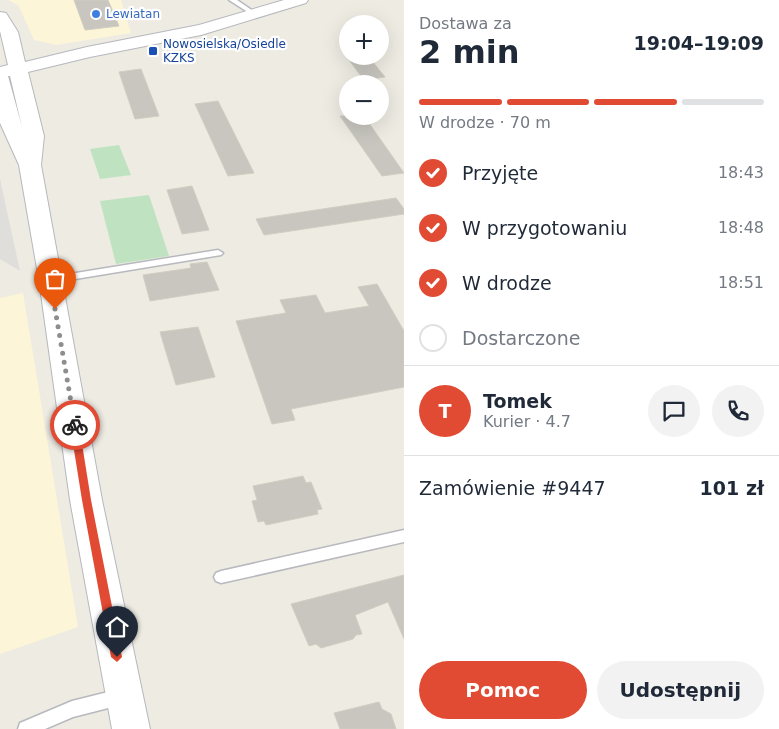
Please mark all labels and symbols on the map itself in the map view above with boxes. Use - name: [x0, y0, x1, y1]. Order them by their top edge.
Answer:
- place label: Lewiatan: [106, 7, 160, 21]
- marker: Lewiatan: [90, 8, 102, 20]
- place label: Nowosielska/Osiedle KZKS: [163, 37, 286, 65]
- marker: Nowosielska/Osiedle KZKS: [147, 45, 159, 57]
- pin: [34, 258, 76, 309]
- courier: [50, 400, 100, 450]
- pin: [96, 606, 138, 657]

